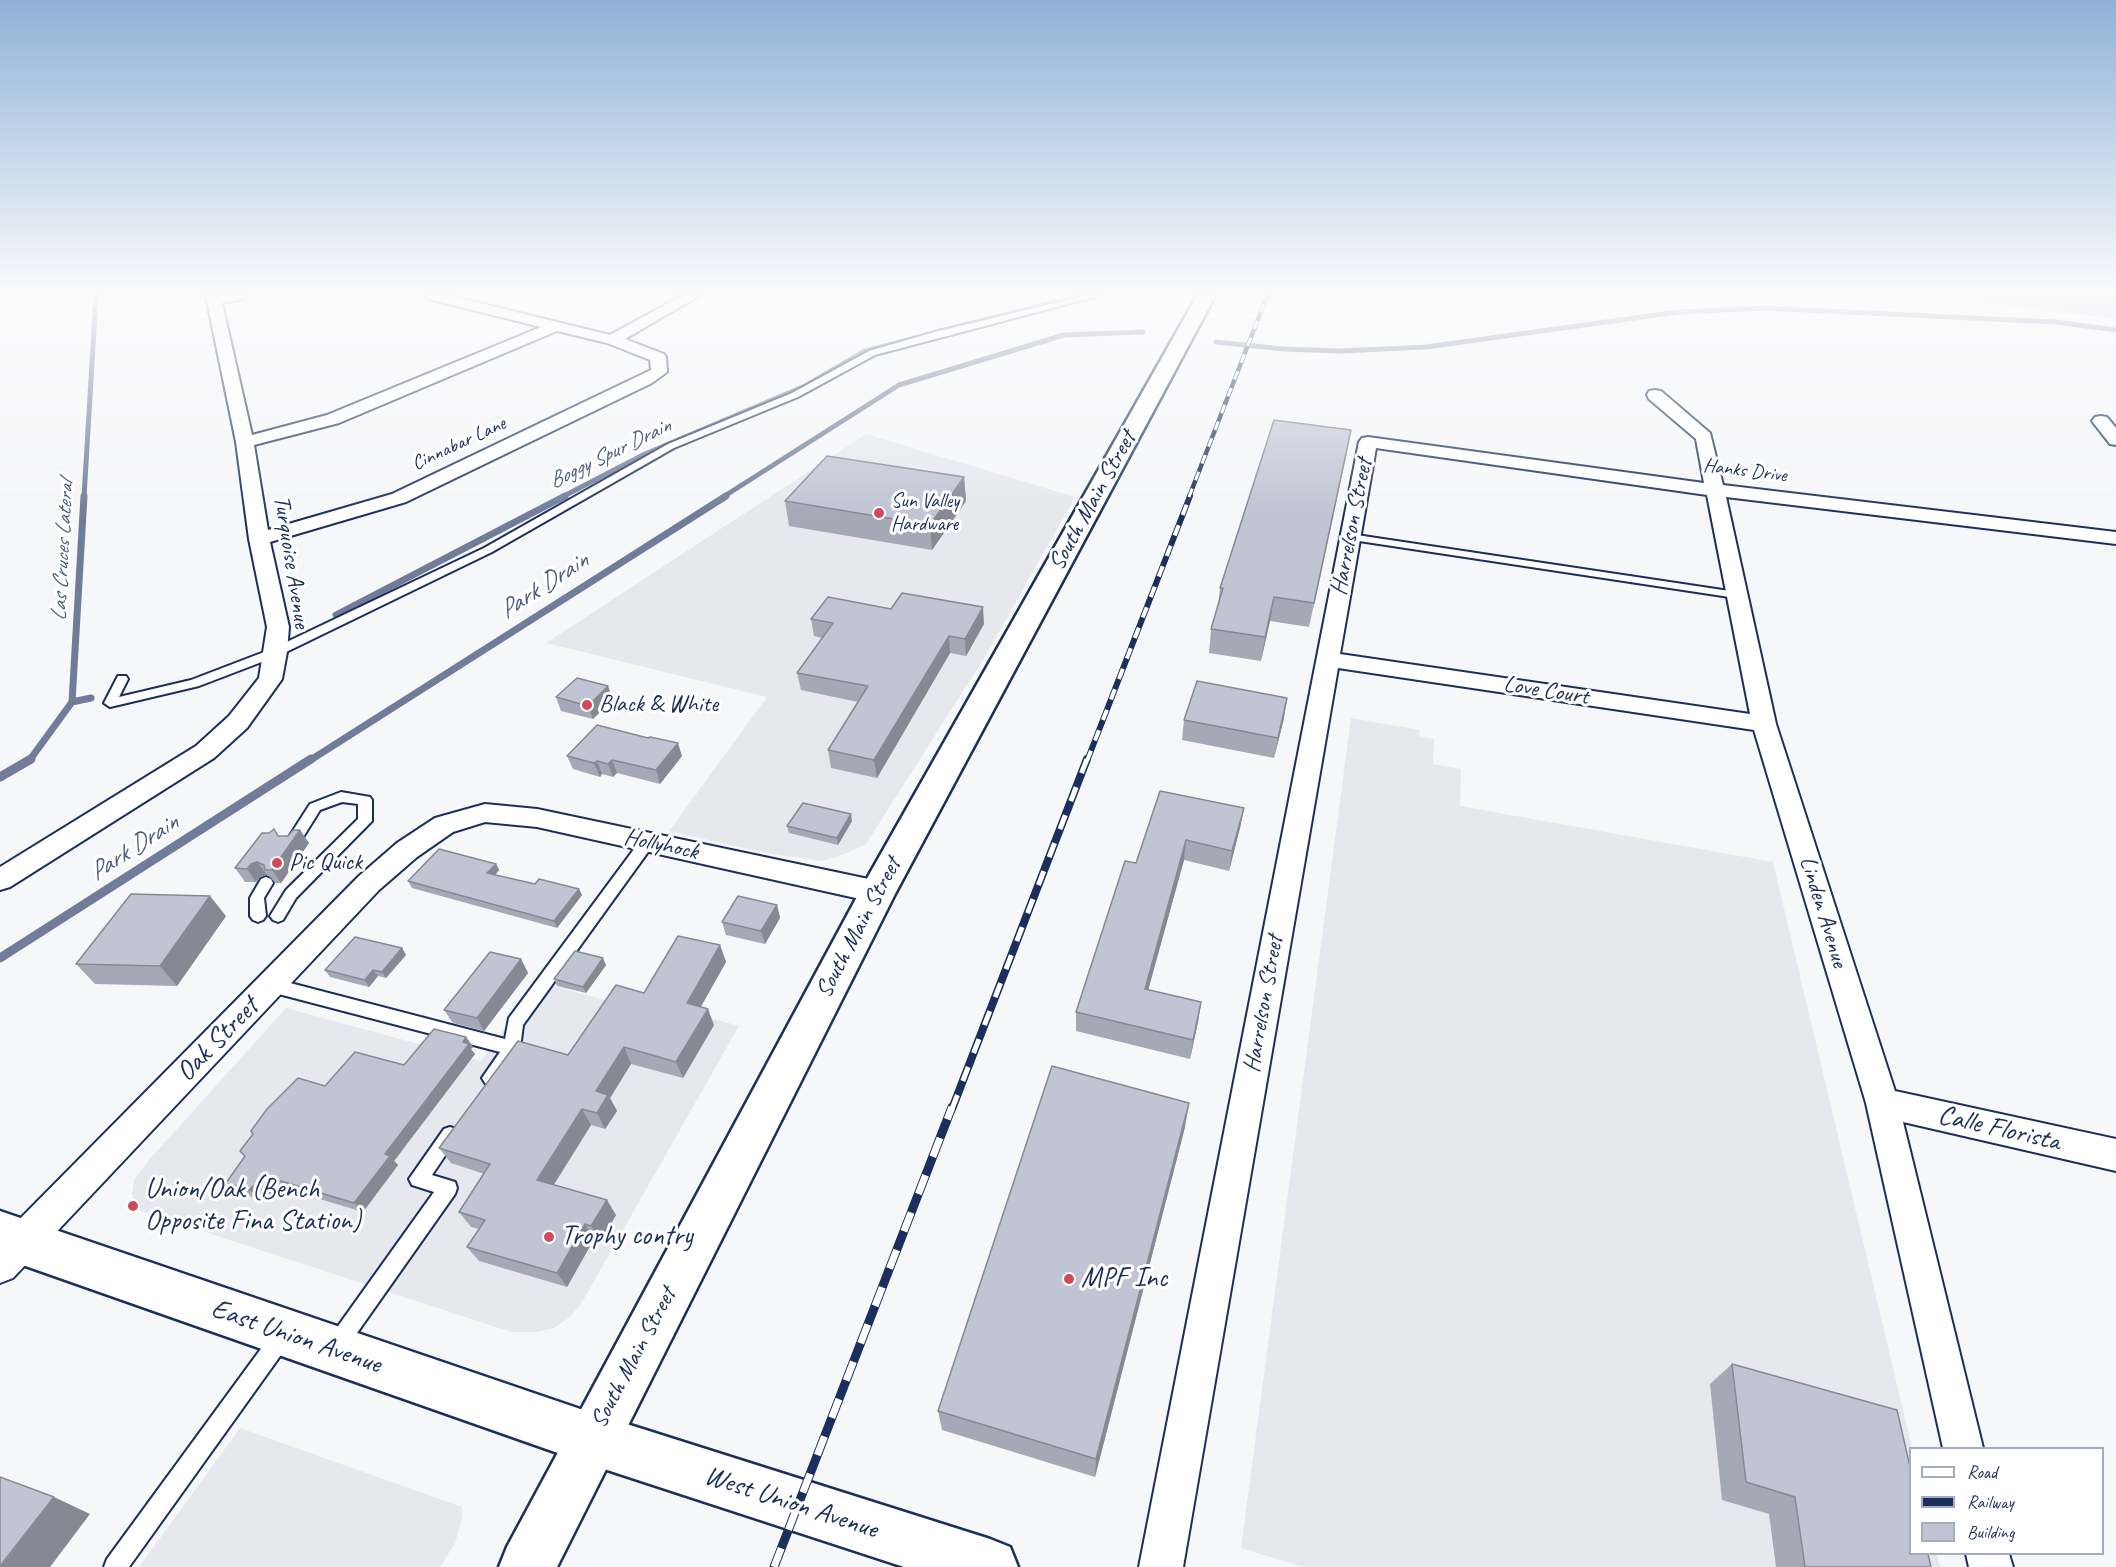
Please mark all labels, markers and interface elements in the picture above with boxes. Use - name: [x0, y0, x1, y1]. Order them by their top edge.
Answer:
- street label: Cinnabar Lane: [408, 412, 510, 476]
- water label: Boggy Spur Drain: [545, 413, 675, 495]
- street label: South Main Street: [1043, 426, 1143, 576]
- street label: Hanks Drive: [1702, 454, 1788, 488]
- street label: Harrelson Street: [1325, 456, 1379, 598]
- water label: Las Cruces Lateral: [46, 480, 80, 622]
- place label: Sun Valley Hardware: [891, 490, 959, 537]
- street label: Turquoise Avenue: [266, 493, 316, 631]
- marker: Sun Valley Hardware: [872, 506, 886, 520]
- water label: Park Drain: [494, 546, 594, 626]
- street label: Love Court: [1501, 670, 1591, 712]
- place label: Black & White: [599, 691, 718, 719]
- marker: Black & White: [580, 698, 594, 712]
- water label: Park Drain: [84, 808, 184, 888]
- street label: Hollyhock: [621, 823, 701, 867]
- place label: Pic Quick: [289, 849, 362, 877]
- street label: South Main Street: [810, 853, 908, 1003]
- street label: Linden Avenue: [1792, 853, 1854, 971]
- marker: Pic Quick: [270, 856, 284, 870]
- street label: Harrelson Street: [1238, 933, 1290, 1075]
- street label: Oak Street: [170, 991, 266, 1089]
- street label: Calle Florista: [1935, 1099, 2063, 1159]
- place label: Union/Oak (Bench Opposite Fina Station): [145, 1173, 361, 1239]
- marker: Union/Oak (Bench Opposite Fina Station): [126, 1199, 140, 1213]
- place label: Trophy contry: [561, 1220, 692, 1254]
- marker: Trophy contry: [542, 1230, 556, 1244]
- place label: MPF Inc: [1081, 1262, 1167, 1296]
- marker: MPF Inc: [1062, 1272, 1076, 1286]
- street label: South Main Street: [585, 1283, 683, 1433]
- street label: East Union Avenue: [207, 1292, 385, 1382]
- legend: [1909, 1447, 2104, 1555]
- street label: West Union Avenue: [700, 1459, 882, 1547]
- text: Road: [1967, 1461, 1997, 1483]
- text: Railway: [1967, 1491, 2014, 1513]
- text: Building: [1967, 1521, 2014, 1543]

